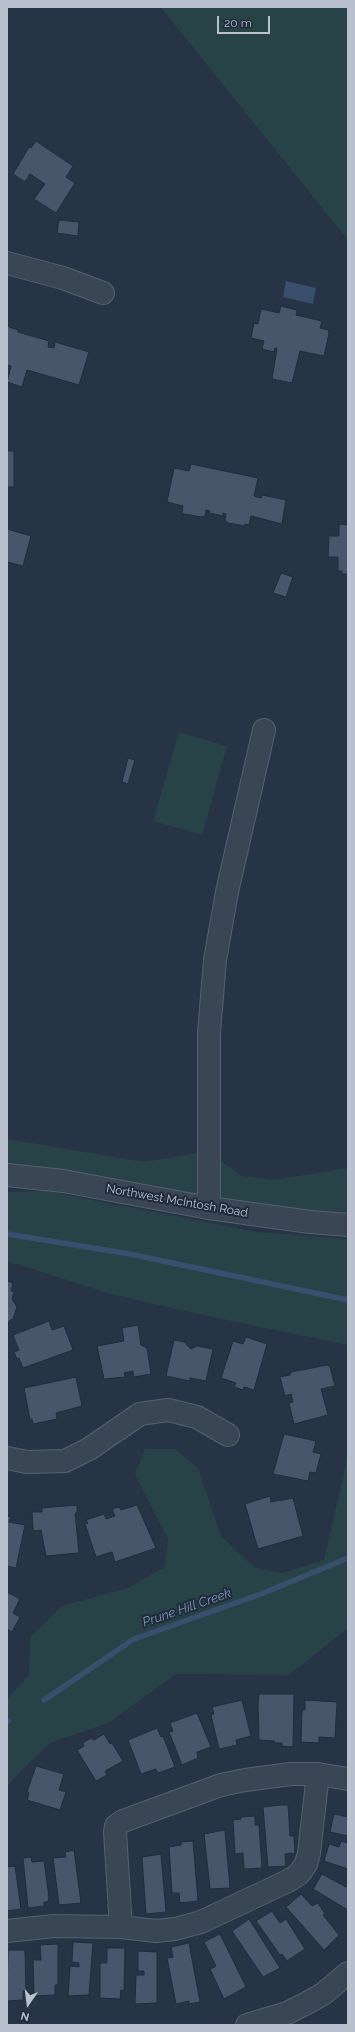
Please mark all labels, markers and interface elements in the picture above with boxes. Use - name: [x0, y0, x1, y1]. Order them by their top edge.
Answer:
- scale bar: [219, 8, 272, 34]
- text: 20 m: [224, 16, 252, 30]
- street label: Northwest McIntosh Road: [105, 1181, 249, 1221]
- water label: Prune Hill Creek: [141, 1586, 233, 1630]
- north arrow: [8, 1984, 48, 2024]
- text: N: [19, 2009, 31, 2023]

